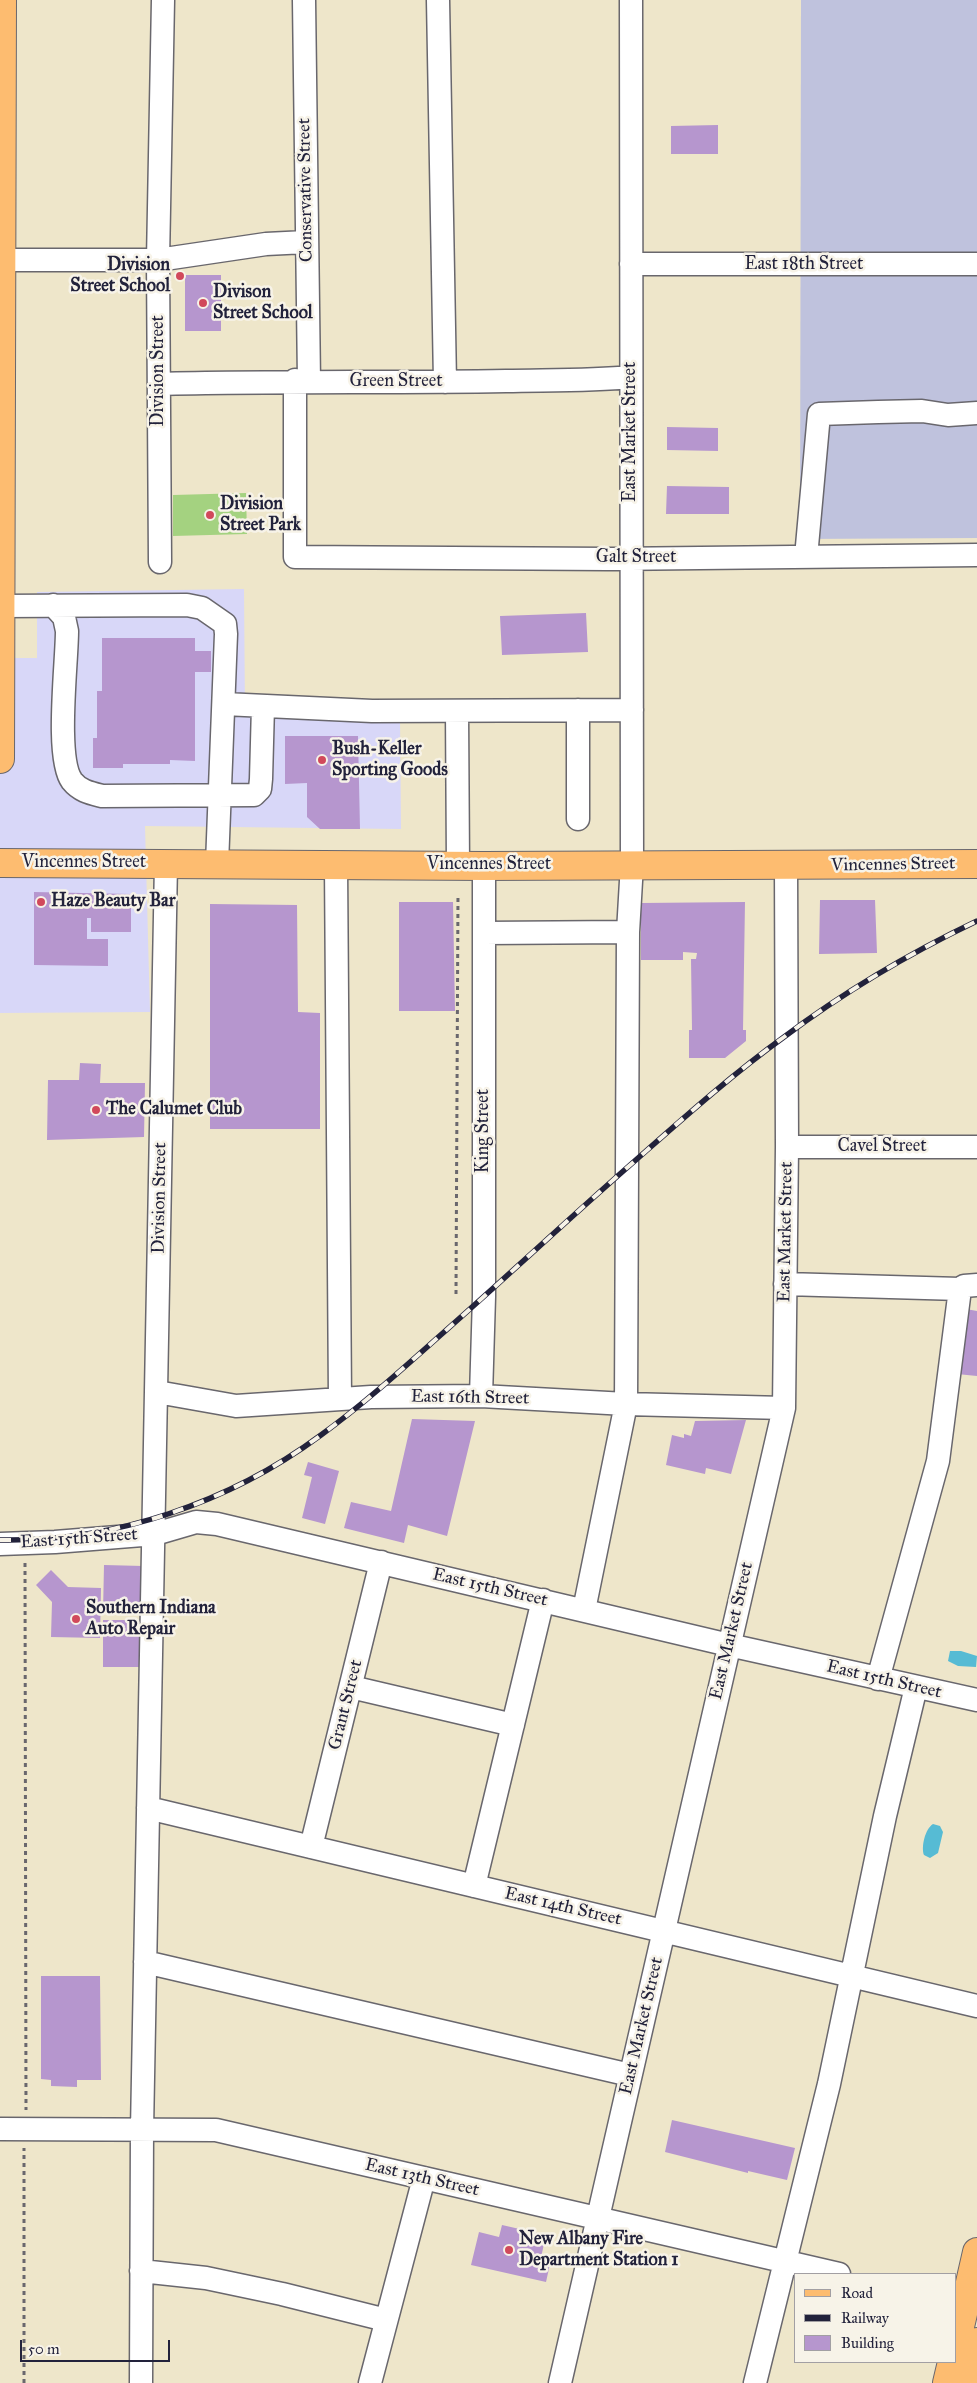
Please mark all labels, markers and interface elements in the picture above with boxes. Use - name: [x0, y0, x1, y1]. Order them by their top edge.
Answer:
- street label: Conservative Street: [294, 118, 318, 262]
- street label: East 18th Street: [745, 254, 863, 276]
- place label: Division Street School: [70, 255, 170, 298]
- marker: Division Street School: [174, 270, 186, 282]
- place label: Divison Street School: [213, 282, 313, 324]
- marker: Divison Street School: [197, 297, 209, 309]
- street label: Division Street: [148, 315, 170, 427]
- street label: East Market Street: [620, 362, 642, 502]
- street label: Green Street: [349, 371, 443, 393]
- place label: Division Street Park: [220, 494, 301, 536]
- marker: Division Street Park: [204, 509, 216, 521]
- street label: Galt Street: [596, 547, 676, 569]
- place label: Bush-Keller Sporting Goods: [332, 739, 448, 782]
- marker: Bush-Keller Sporting Goods: [316, 754, 328, 766]
- street label: Vincennes Street: [22, 852, 146, 874]
- street label: Vincennes Street: [831, 853, 955, 877]
- street label: Vincennes Street: [427, 854, 551, 876]
- place label: Haze Beauty Bar: [51, 891, 175, 913]
- marker: Haze Beauty Bar: [35, 896, 47, 908]
- street label: King Street: [473, 1089, 495, 1173]
- place label: The Calumet Club: [106, 1099, 242, 1121]
- marker: The Calumet Club: [90, 1104, 102, 1116]
- street label: Cavel Street: [837, 1136, 927, 1158]
- street label: Division Street: [148, 1142, 172, 1254]
- street label: East Market Street: [774, 1161, 798, 1303]
- street label: East 16th Street: [411, 1386, 529, 1410]
- street label: East 15th Street: [20, 1524, 138, 1554]
- street label: East Market Street: [706, 1560, 758, 1702]
- street label: East 15th Street: [430, 1564, 550, 1612]
- place label: Southern Indiana Auto Repair: [86, 1598, 216, 1640]
- marker: Southern Indiana Auto Repair: [70, 1613, 82, 1625]
- street label: East 15th Street: [824, 1656, 944, 1704]
- street label: Grant Street: [324, 1658, 368, 1752]
- street label: East 14th Street: [502, 1883, 624, 1931]
- street label: East Market Street: [616, 1955, 668, 2097]
- street label: East 13th Street: [363, 2154, 481, 2202]
- place label: New Albany Fire Department Station 1: [519, 2229, 678, 2272]
- marker: New Albany Fire Department Station 1: [503, 2244, 515, 2256]
- legend: [794, 2273, 957, 2363]
- text: Road: [841, 2284, 873, 2302]
- text: Railway: [841, 2309, 889, 2327]
- scale bar: [22, 2330, 172, 2362]
- text: Building: [841, 2334, 894, 2352]
- text: 50 m: [28, 2340, 60, 2358]

